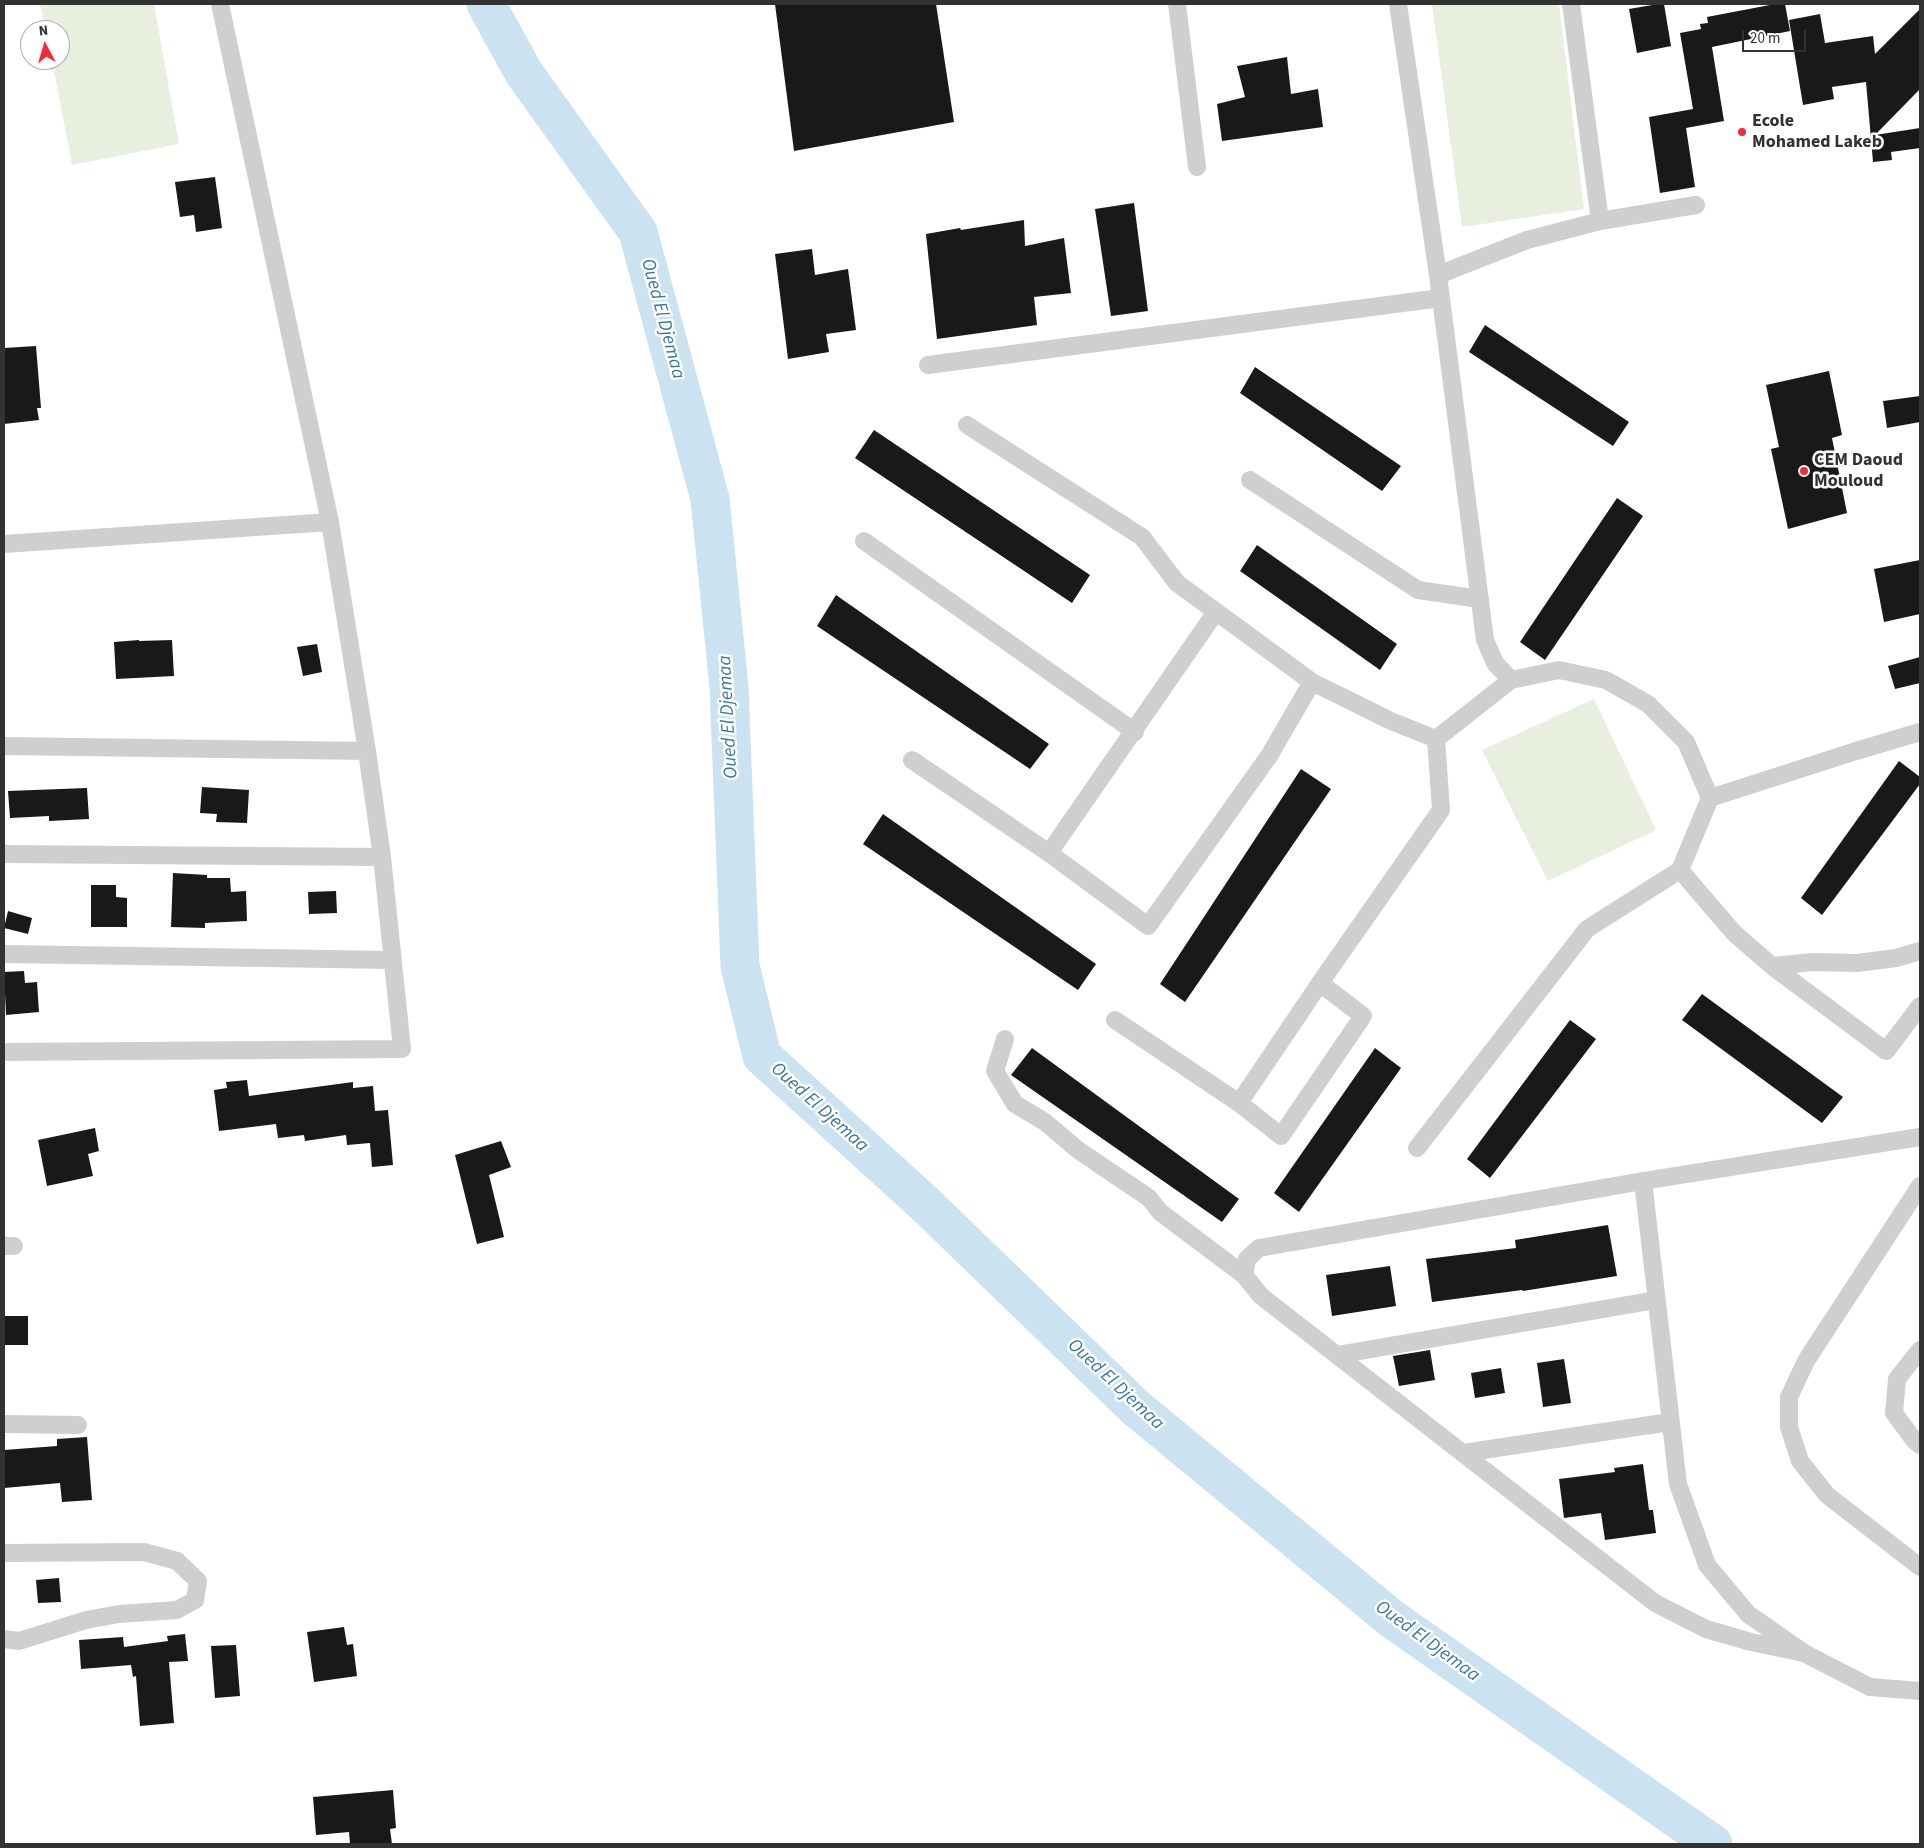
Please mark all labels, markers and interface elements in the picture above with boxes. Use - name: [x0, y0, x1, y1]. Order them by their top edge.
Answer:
- north arrow: [20, 20, 70, 70]
- scale bar: [1744, 20, 1808, 52]
- text: N: [38, 21, 49, 42]
- text: 20 m: [1750, 28, 1780, 49]
- place label: Ecole Mohamed Lakeb: [1752, 111, 1882, 154]
- marker: Ecole Mohamed Lakeb: [1736, 126, 1748, 138]
- water label: Oued El Djemaa: [635, 256, 689, 382]
- place label: CEM Daoud Mouloud: [1814, 450, 1903, 492]
- marker: CEM Daoud Mouloud: [1798, 465, 1810, 477]
- water label: Oued El Djemaa: [714, 655, 744, 779]
- water label: Oued El Djemaa: [765, 1058, 873, 1158]
- water label: Oued El Djemaa: [1062, 1335, 1168, 1435]
- water label: Oued El Djemaa: [1370, 1596, 1484, 1688]

